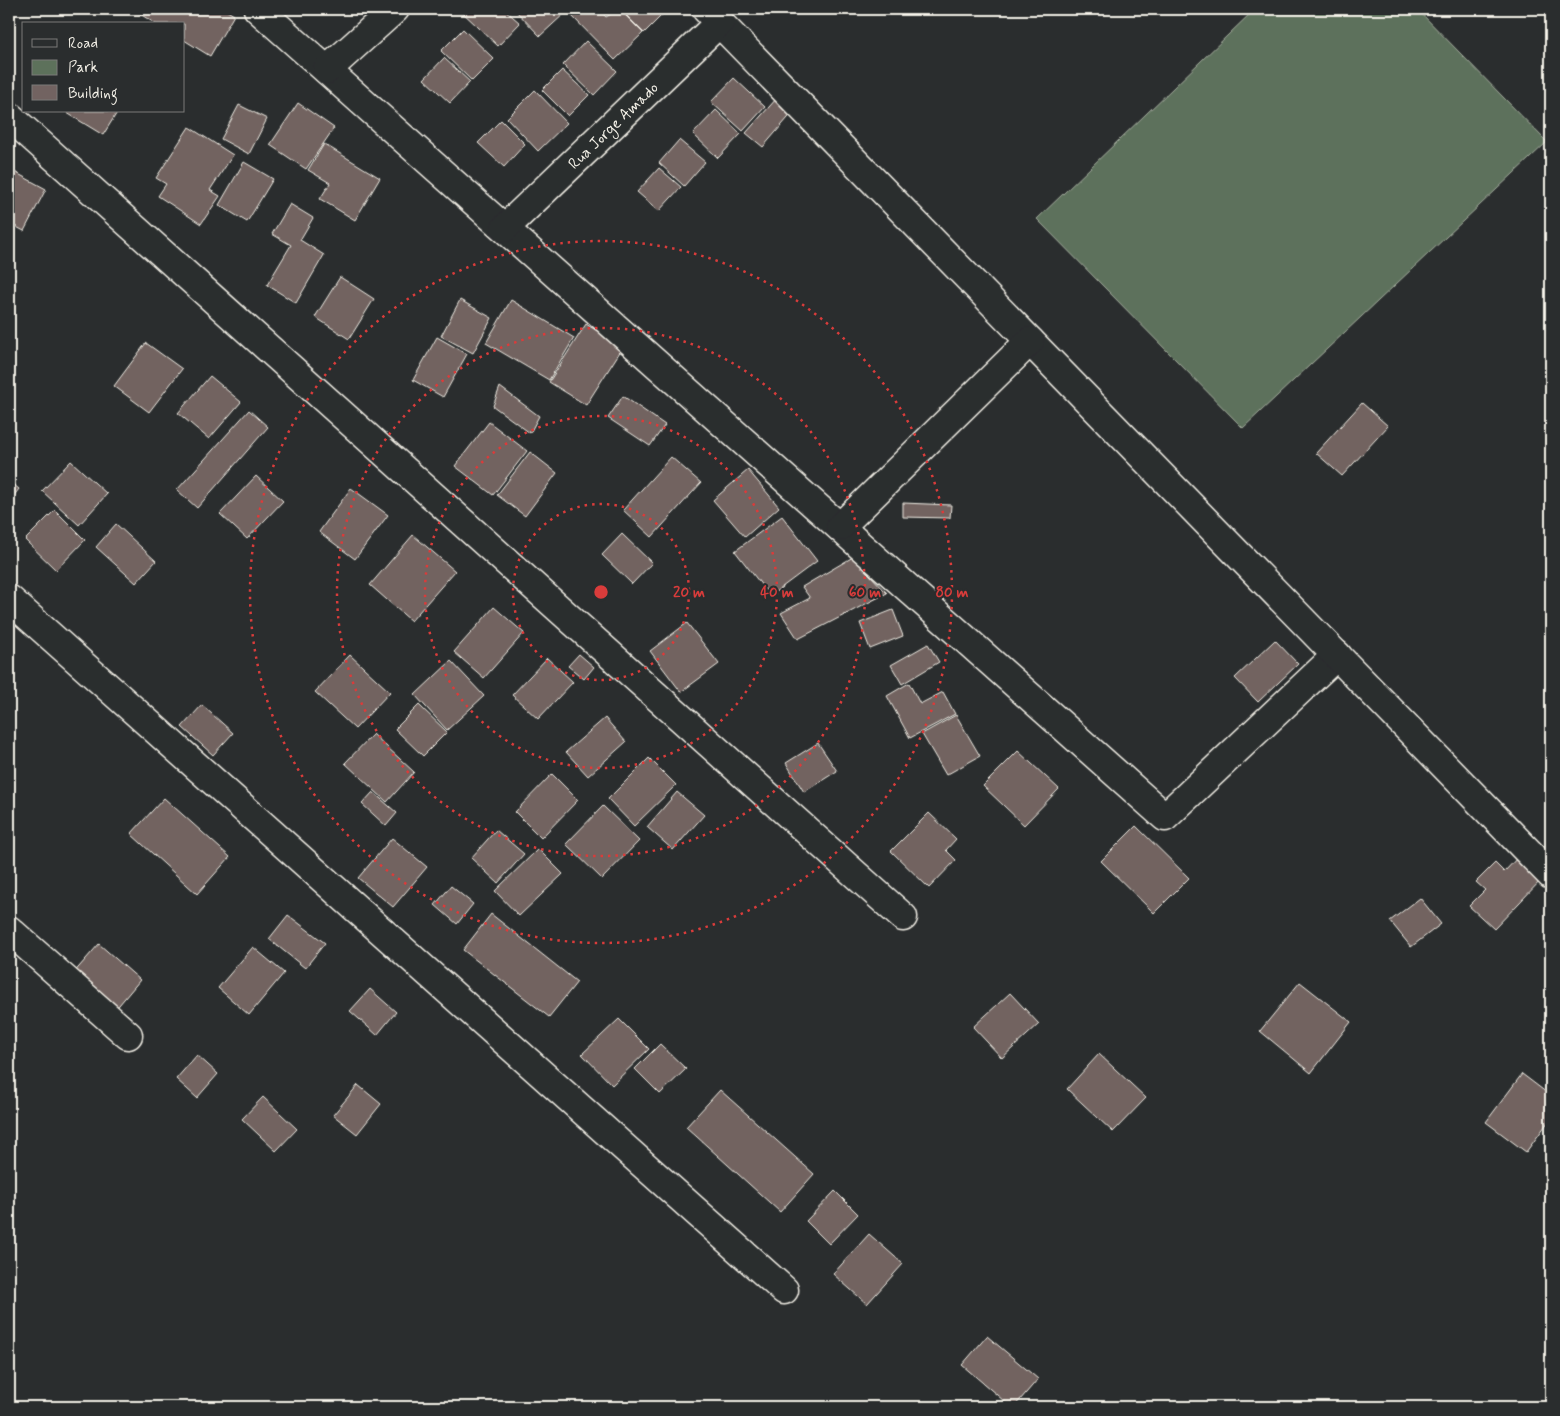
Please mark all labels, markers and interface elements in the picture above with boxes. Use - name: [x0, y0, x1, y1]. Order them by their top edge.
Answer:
- legend: [22, 22, 185, 112]
- text: Road: [68, 34, 98, 54]
- text: Park: [68, 58, 98, 78]
- street label: Rua Jorge Amado: [564, 78, 663, 174]
- text: Building: [68, 84, 118, 105]
- centre of rings: [592, 583, 610, 601]
- text: 20 m: [673, 583, 705, 603]
- text: 40 m: [760, 583, 794, 603]
- text: 60 m: [849, 583, 881, 603]
- text: 80 m: [935, 583, 969, 603]

